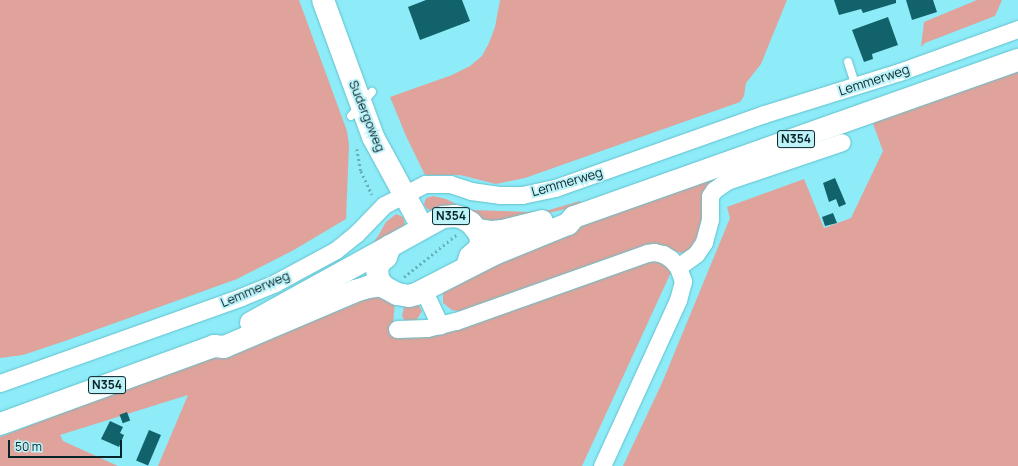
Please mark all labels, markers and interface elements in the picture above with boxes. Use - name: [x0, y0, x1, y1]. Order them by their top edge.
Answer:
- street label: Lemmerweg: [837, 61, 911, 99]
- street label: Sudergoweg: [346, 78, 388, 154]
- road number: N354: [777, 129, 815, 149]
- street label: Lemmerweg: [530, 164, 604, 200]
- road number: N354: [432, 206, 470, 226]
- street label: Lemmerweg: [218, 267, 292, 311]
- road number: N354: [88, 375, 126, 395]
- scale bar: [10, 432, 124, 458]
- text: 50 m: [15, 438, 42, 455]

